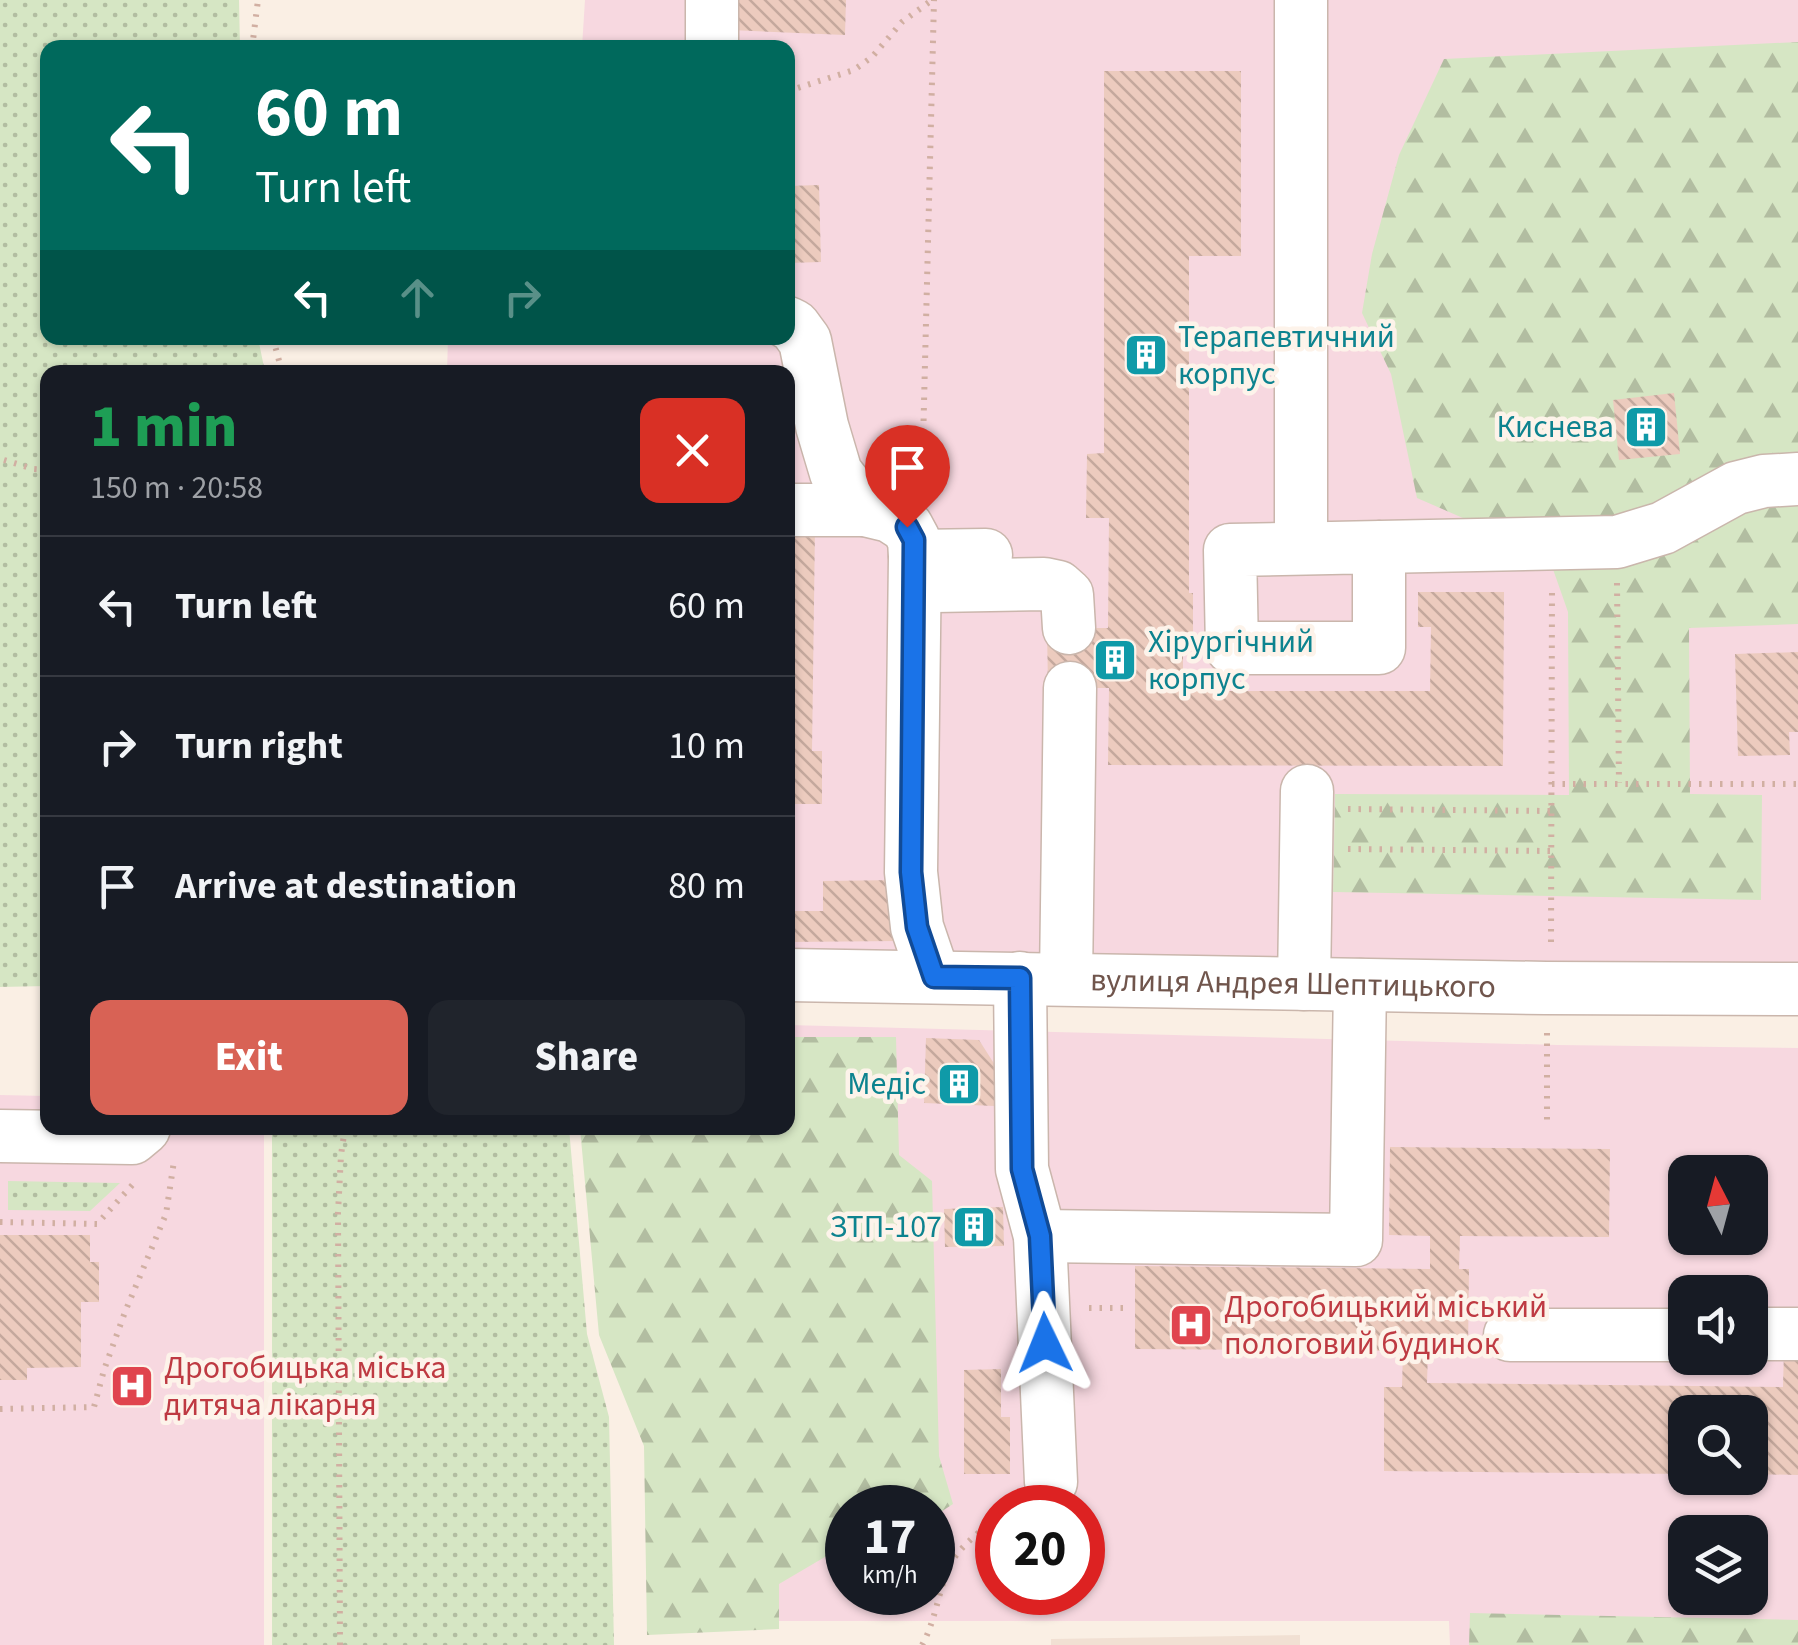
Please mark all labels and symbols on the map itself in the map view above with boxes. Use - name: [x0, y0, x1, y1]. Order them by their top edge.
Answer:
- place label: Терапевтичний корпус: [1178, 314, 1395, 397]
- building icon: Терапевтичний корпус: [1123, 332, 1169, 378]
- place label: Киснева: [1497, 404, 1614, 450]
- building icon: Киснева: [1623, 404, 1669, 450]
- pin: [865, 425, 950, 528]
- place label: Хірургічний корпус: [1148, 619, 1314, 702]
- building icon: Хірургічний корпус: [1092, 637, 1138, 683]
- street label: вулиця Андрея Шептицького: [1090, 957, 1496, 1010]
- place label: Медіс: [847, 1061, 926, 1107]
- building icon: Медіс: [936, 1061, 982, 1107]
- north arrow: [1668, 1155, 1768, 1255]
- place label: ЗТП-107: [830, 1204, 942, 1250]
- building icon: ЗТП-107: [951, 1204, 997, 1250]
- place label: Дрогобицький міський пологовий будинок: [1224, 1284, 1547, 1367]
- position arrow: [993, 1291, 1097, 1395]
- hospital icon: Дрогобицький міський пологовий будинок: [1168, 1302, 1214, 1348]
- place label: Дрогобицька міська дитяча лікарня: [164, 1345, 446, 1428]
- hospital icon: Дрогобицька міська дитяча лікарня: [109, 1363, 155, 1409]
- speed limit sign: 20: [975, 1485, 1105, 1615]

